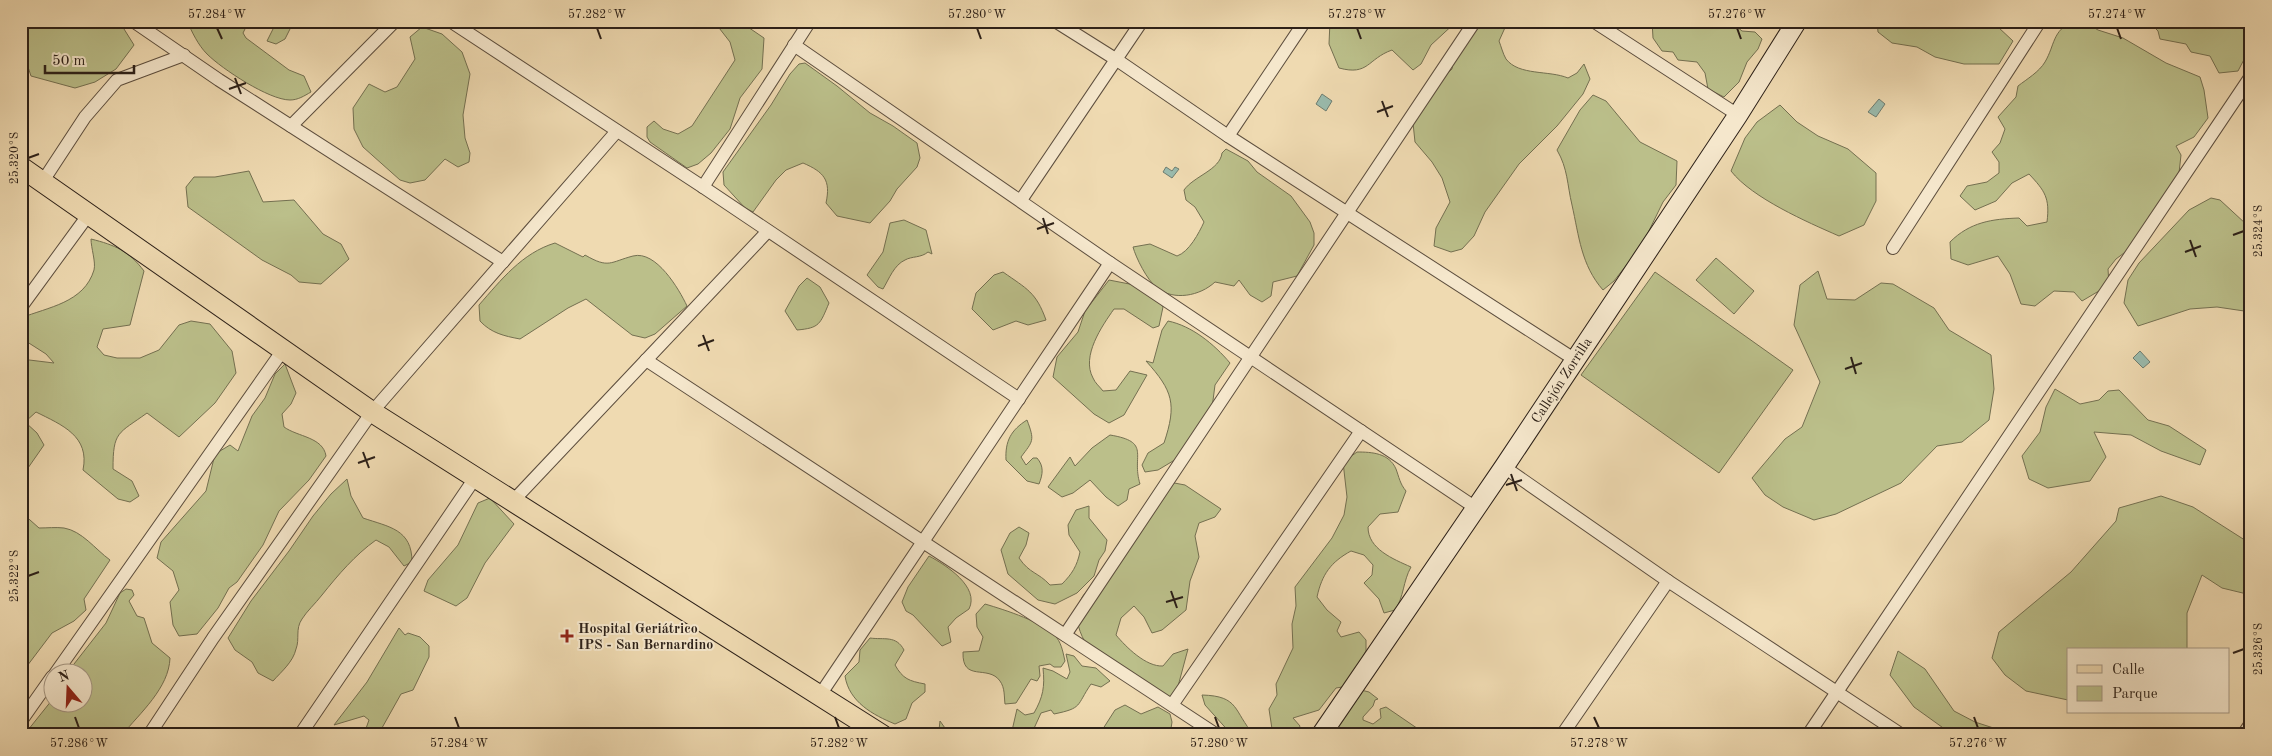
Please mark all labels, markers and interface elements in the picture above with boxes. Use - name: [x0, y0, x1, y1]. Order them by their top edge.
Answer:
- text: 57.284°W: [188, 8, 246, 21]
- text: 57.282°W: [568, 8, 626, 21]
- text: 57.280°W: [948, 8, 1006, 21]
- text: 57.278°W: [1328, 8, 1386, 21]
- text: 57.276°W: [1708, 8, 1766, 21]
- text: 57.274°W: [2088, 8, 2146, 21]
- scale bar: [45, 42, 134, 74]
- text: 50 m: [52, 54, 86, 69]
- text: 25.320°S: [8, 132, 21, 184]
- text: 25.324°S: [2252, 205, 2265, 257]
- street label: Callejón Zorrilla: [1529, 335, 1595, 426]
- text: 25.322°S: [8, 550, 21, 602]
- place label: Hospital Geriátrico IPS - San Bernardino: [578, 622, 713, 652]
- text: 25.326°S: [2252, 623, 2265, 675]
- marker: Hospital Geriátrico IPS - San Bernardino: [560, 629, 574, 643]
- legend: [2067, 648, 2230, 714]
- text: Calle: [2112, 663, 2145, 678]
- north arrow: [42, 664, 92, 714]
- text: N: [57, 668, 72, 685]
- text: Parque: [2112, 687, 2158, 702]
- text: 57.286°W: [50, 737, 108, 750]
- text: 57.284°W: [430, 737, 488, 750]
- text: 57.282°W: [810, 737, 868, 750]
- text: 57.280°W: [1190, 737, 1248, 750]
- text: 57.278°W: [1570, 737, 1628, 750]
- text: 57.276°W: [1949, 737, 2007, 750]

